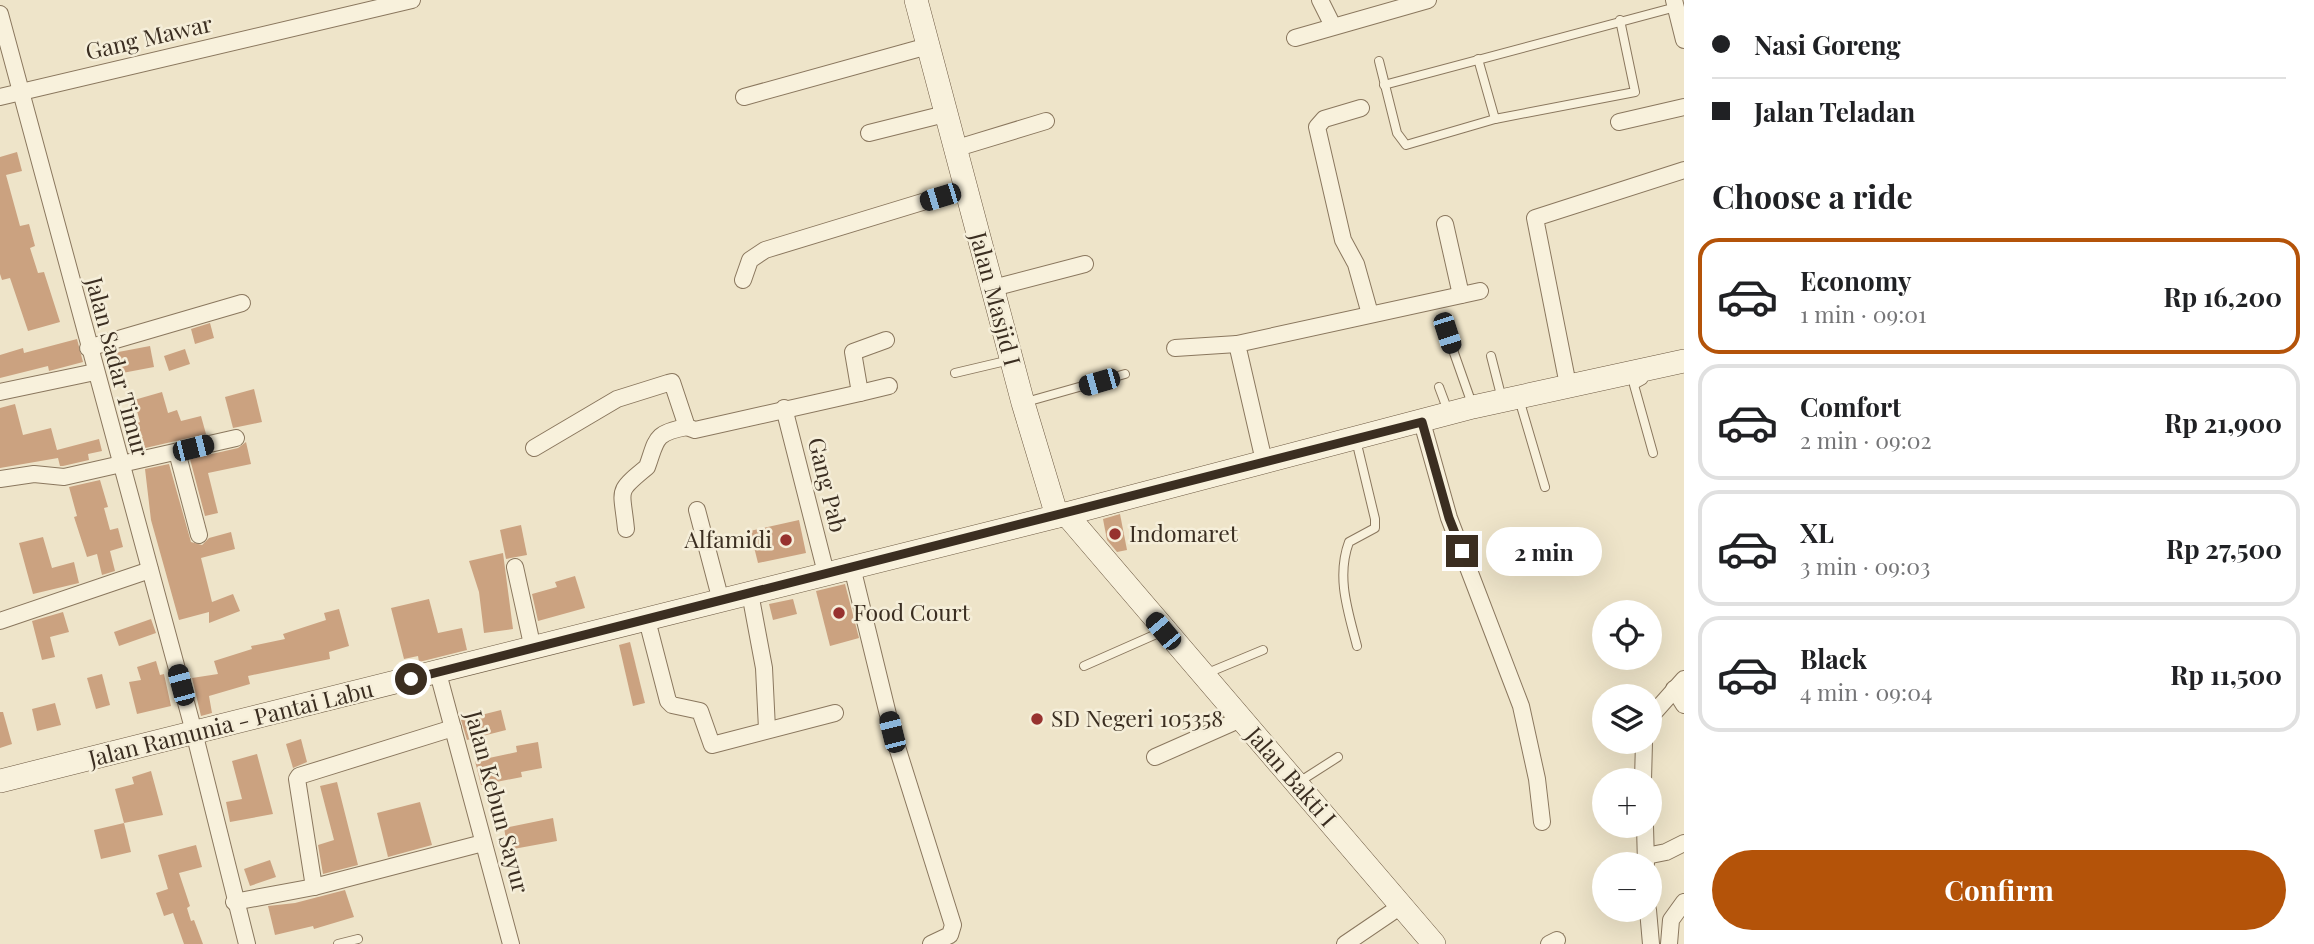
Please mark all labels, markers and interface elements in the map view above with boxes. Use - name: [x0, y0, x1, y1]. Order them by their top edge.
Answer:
- street label: Gang Mawar: [82, 7, 215, 66]
- text: Nasi Goreng: [1754, 27, 1901, 62]
- text: Jalan Teladan: [1754, 94, 1915, 129]
- text: Choose a ride: [1712, 174, 1913, 217]
- car: [917, 181, 964, 213]
- street label: Jalan Masjid I: [963, 227, 1029, 369]
- text: Economy: [1800, 263, 1911, 298]
- icon: car: [1716, 265, 1779, 328]
- street label: Jalan Sadar Timur: [79, 272, 157, 460]
- text: Rp 16,200: [2164, 279, 2282, 314]
- text: 1 min · 09:01: [1800, 298, 1927, 329]
- car: [1431, 310, 1464, 356]
- car: [1076, 366, 1123, 398]
- text: Comfort: [1800, 389, 1901, 424]
- icon: car: [1716, 391, 1779, 454]
- text: Rp 21,900: [2164, 405, 2282, 440]
- text: 2 min · 09:02: [1800, 424, 1932, 455]
- car: [171, 433, 216, 463]
- street label: Gang Pab: [802, 434, 855, 535]
- text: XL: [1800, 515, 1834, 550]
- place label: Indomaret: [1129, 517, 1239, 548]
- icon: car: [1716, 517, 1779, 580]
- place label: Alfamidi: [684, 523, 772, 554]
- marker: Indomaret: [1107, 526, 1123, 542]
- callout: 2 min: [1486, 526, 1602, 576]
- text: Rp 27,500: [2166, 531, 2282, 566]
- marker: Alfamidi: [778, 532, 794, 548]
- route end: [1446, 535, 1478, 567]
- text: 2 min: [1514, 536, 1574, 567]
- text: 3 min · 09:03: [1800, 550, 1930, 581]
- place label: Food Court: [853, 596, 971, 627]
- map controls: [1592, 600, 1662, 922]
- button: locate: [1592, 600, 1662, 670]
- marker: Food Court: [831, 605, 847, 621]
- car: [1142, 608, 1185, 654]
- text: Black: [1800, 641, 1867, 676]
- icon: car: [1716, 643, 1779, 706]
- text: Rp 11,500: [2170, 657, 2282, 692]
- car: [166, 662, 197, 708]
- route start: [395, 663, 427, 695]
- street label: Jalan Ramunia - Pantai Labu: [84, 672, 376, 773]
- text: 4 min · 09:04: [1800, 676, 1932, 707]
- button: layers: [1592, 684, 1662, 754]
- place label: SD Negeri 105358: [1051, 702, 1223, 733]
- street label: Jalan Kebun Sayur: [459, 706, 538, 896]
- car: [877, 709, 908, 755]
- marker: SD Negeri 105358: [1029, 711, 1045, 727]
- street label: Jalan Bakti I: [1240, 719, 1344, 833]
- button: +: [1592, 768, 1662, 838]
- button: Confirm: [1712, 850, 2286, 930]
- button: −: [1592, 852, 1662, 922]

